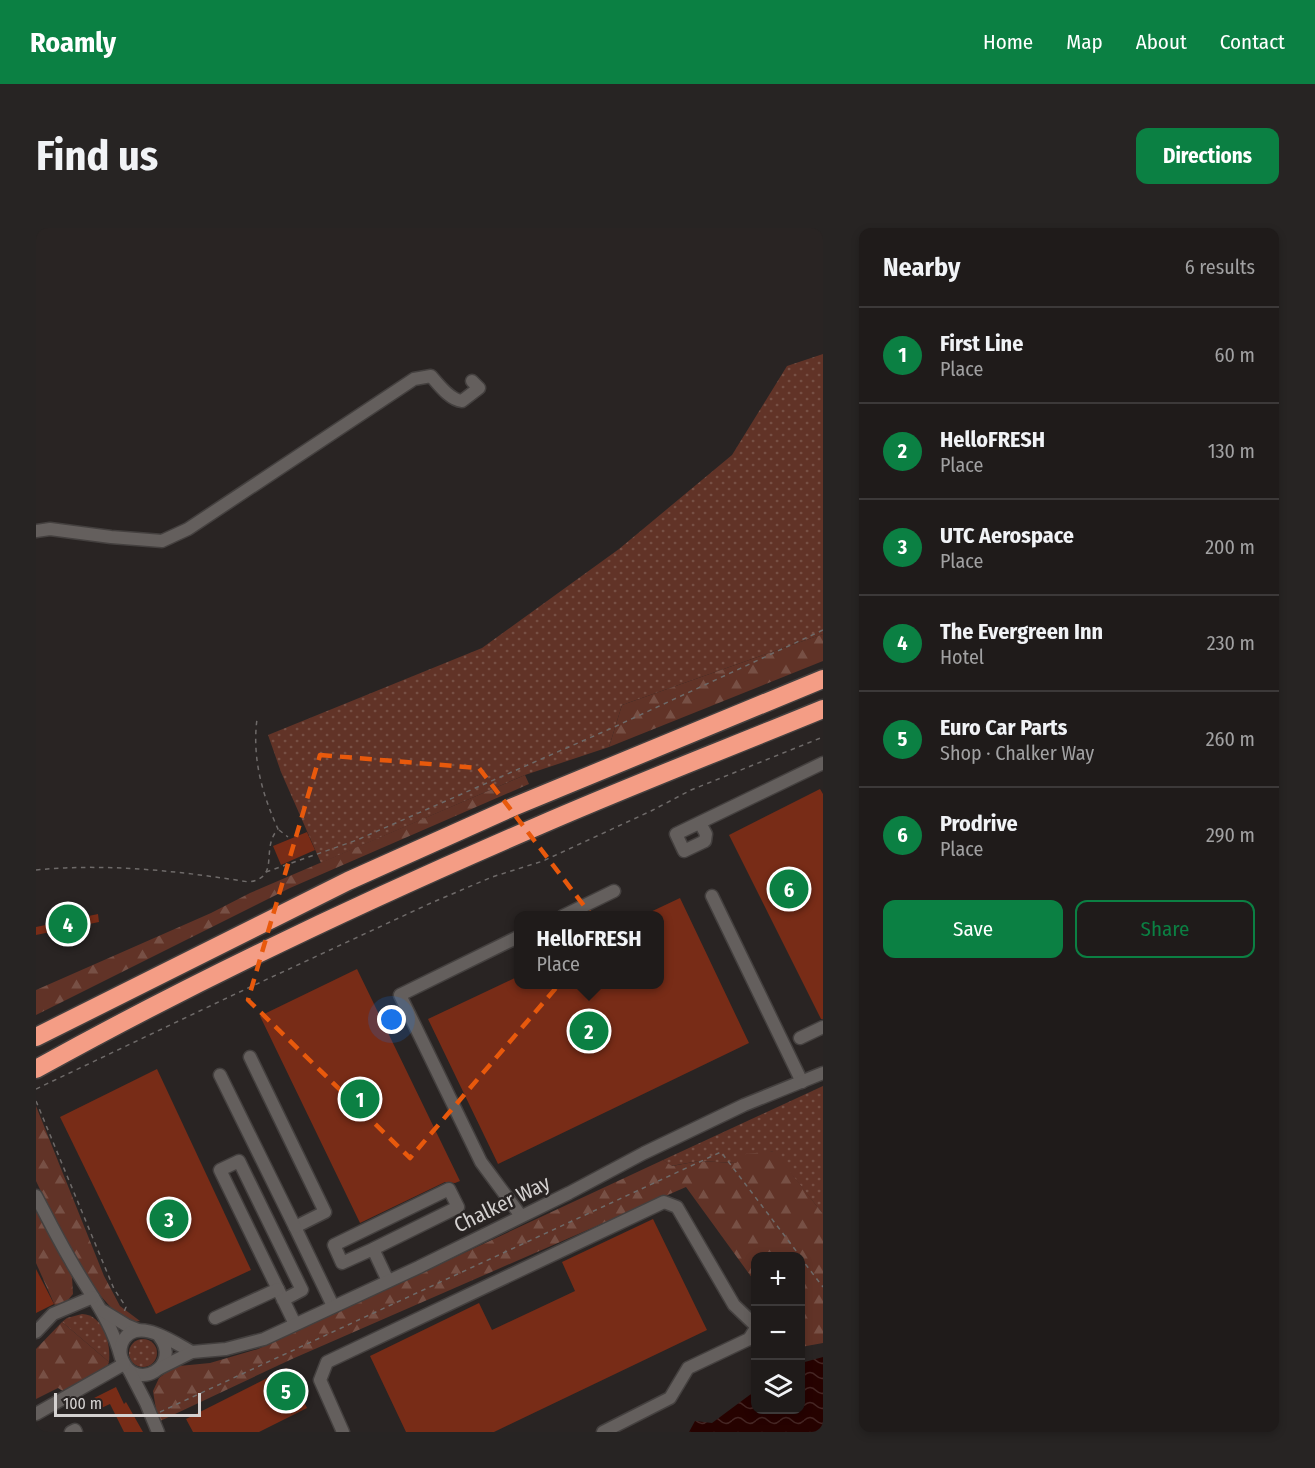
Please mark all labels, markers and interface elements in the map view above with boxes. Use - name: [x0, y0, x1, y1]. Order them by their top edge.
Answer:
- text: Roamly: [30, 26, 116, 59]
- text: Home: [983, 29, 1033, 55]
- text: Map: [1066, 29, 1103, 55]
- text: About: [1136, 29, 1187, 55]
- text: Contact: [1220, 29, 1285, 55]
- button: Directions: [1136, 128, 1279, 184]
- text: Find us: [36, 131, 158, 181]
- text: Nearby: [883, 252, 960, 283]
- text: 6 results: [1185, 255, 1255, 279]
- text: First Line: [940, 330, 1023, 357]
- text: 1: [898, 343, 907, 367]
- text: 60 m: [1215, 343, 1255, 367]
- text: Place: [940, 357, 983, 381]
- text: HelloFRESH: [940, 426, 1045, 453]
- text: 2: [898, 439, 907, 463]
- text: 130 m: [1208, 439, 1255, 463]
- text: Place: [940, 453, 983, 477]
- text: UTC Aerospace: [940, 522, 1074, 549]
- text: 3: [898, 535, 907, 559]
- text: 200 m: [1205, 535, 1255, 559]
- text: Place: [940, 549, 983, 573]
- text: The Evergreen Inn: [940, 618, 1103, 645]
- text: 4: [897, 631, 908, 655]
- text: 230 m: [1207, 631, 1255, 655]
- text: Hotel: [940, 645, 984, 669]
- text: Euro Car Parts: [940, 714, 1067, 741]
- text: 5: [898, 727, 907, 751]
- text: 260 m: [1206, 727, 1255, 751]
- text: Shop · Chalker Way: [940, 741, 1094, 765]
- text: Prodrive: [940, 810, 1018, 837]
- text: 6: [897, 823, 908, 847]
- text: 290 m: [1206, 823, 1255, 847]
- text: Place: [940, 837, 983, 861]
- pin: 6: [770, 866, 808, 912]
- button: Save: [883, 900, 1063, 958]
- button: Share: [1075, 900, 1255, 958]
- pin: 4: [48, 902, 87, 946]
- popup: [514, 911, 664, 989]
- text: HelloFRESH: [537, 925, 642, 952]
- text: Place: [537, 952, 580, 976]
- your location: [377, 1005, 406, 1034]
- pin: 2: [570, 1008, 608, 1054]
- pin: 1: [340, 1076, 380, 1122]
- street label: Chalker Way: [450, 1169, 555, 1238]
- pin: 3: [150, 1196, 188, 1242]
- map controls: [751, 1252, 805, 1414]
- button: +: [751, 1252, 805, 1306]
- button: −: [751, 1306, 805, 1360]
- button: layers: [751, 1360, 805, 1414]
- pin: 5: [266, 1368, 306, 1414]
- scale bar: [54, 1390, 201, 1418]
- text: 100 m: [63, 1394, 102, 1413]

